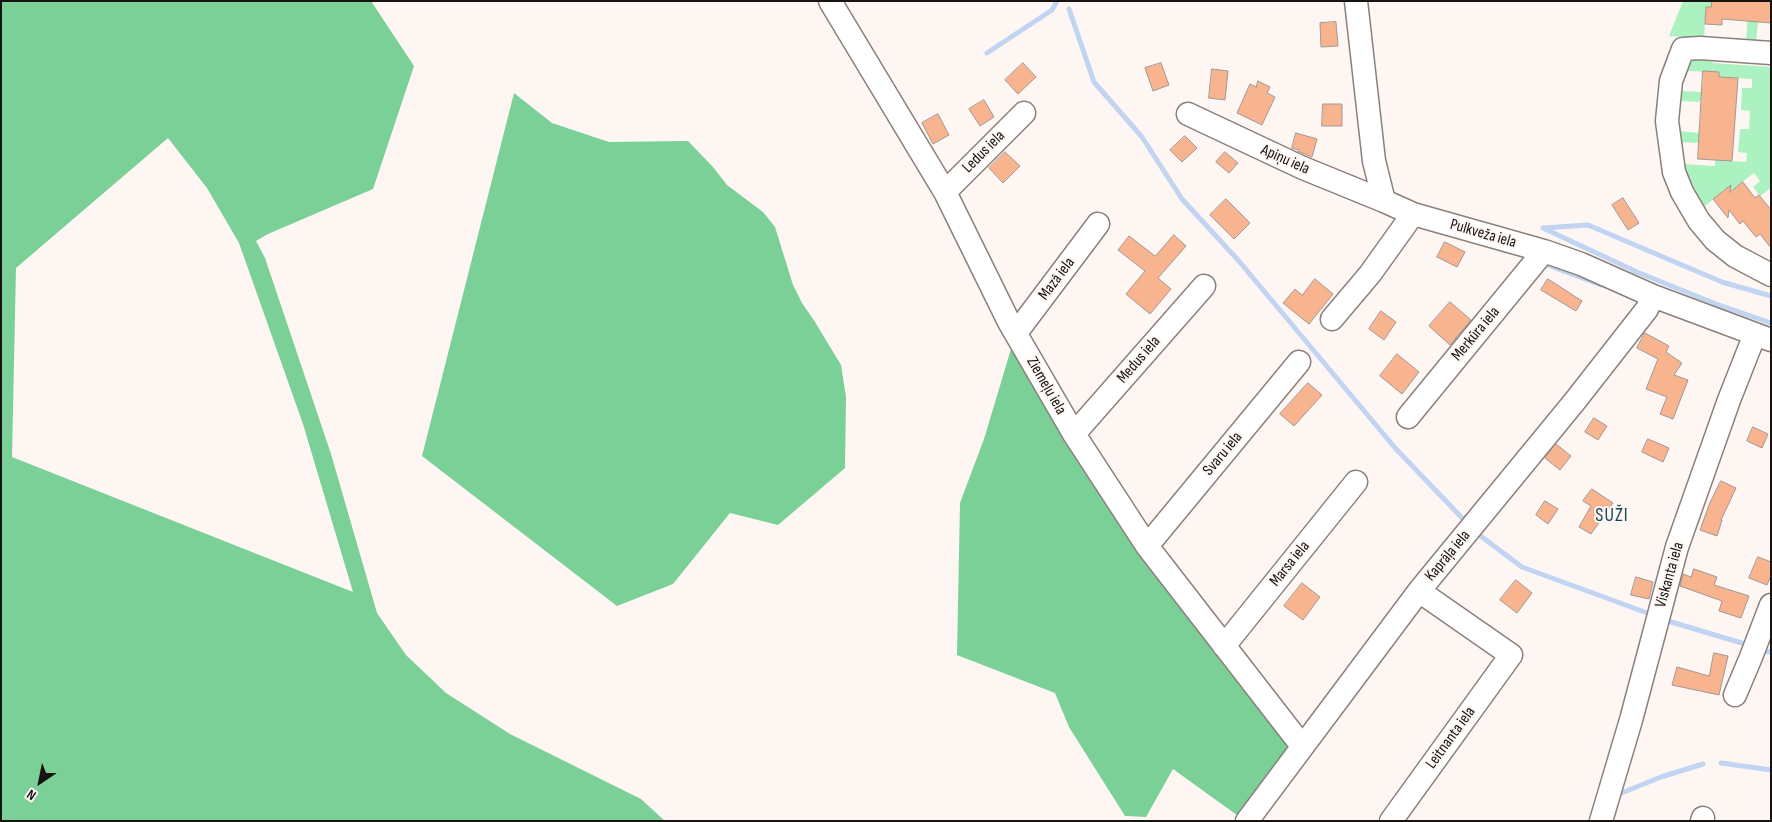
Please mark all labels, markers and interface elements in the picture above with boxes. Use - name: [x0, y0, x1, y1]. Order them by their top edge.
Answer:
- street label: Ledus iela: [959, 127, 1009, 177]
- street label: Apiņu iela: [1258, 141, 1312, 179]
- street label: Pulkveža iela: [1448, 215, 1518, 253]
- street label: Mazā iela: [1035, 254, 1079, 304]
- street label: Merkūra iela: [1448, 303, 1504, 365]
- street label: Medus iela: [1113, 333, 1165, 387]
- street label: Ziemeļu iela: [1022, 354, 1070, 418]
- street label: Svaru iela: [1199, 428, 1247, 480]
- district label: SUŽI: [1595, 505, 1629, 527]
- street label: Kaprāļa iela: [1421, 527, 1475, 585]
- street label: Marsa iela: [1266, 537, 1314, 591]
- street label: Viskanta iela: [1652, 540, 1688, 610]
- street label: Leitnanta iela: [1422, 703, 1480, 773]
- north arrow: [15, 757, 65, 807]
- text: N: [23, 786, 39, 804]

